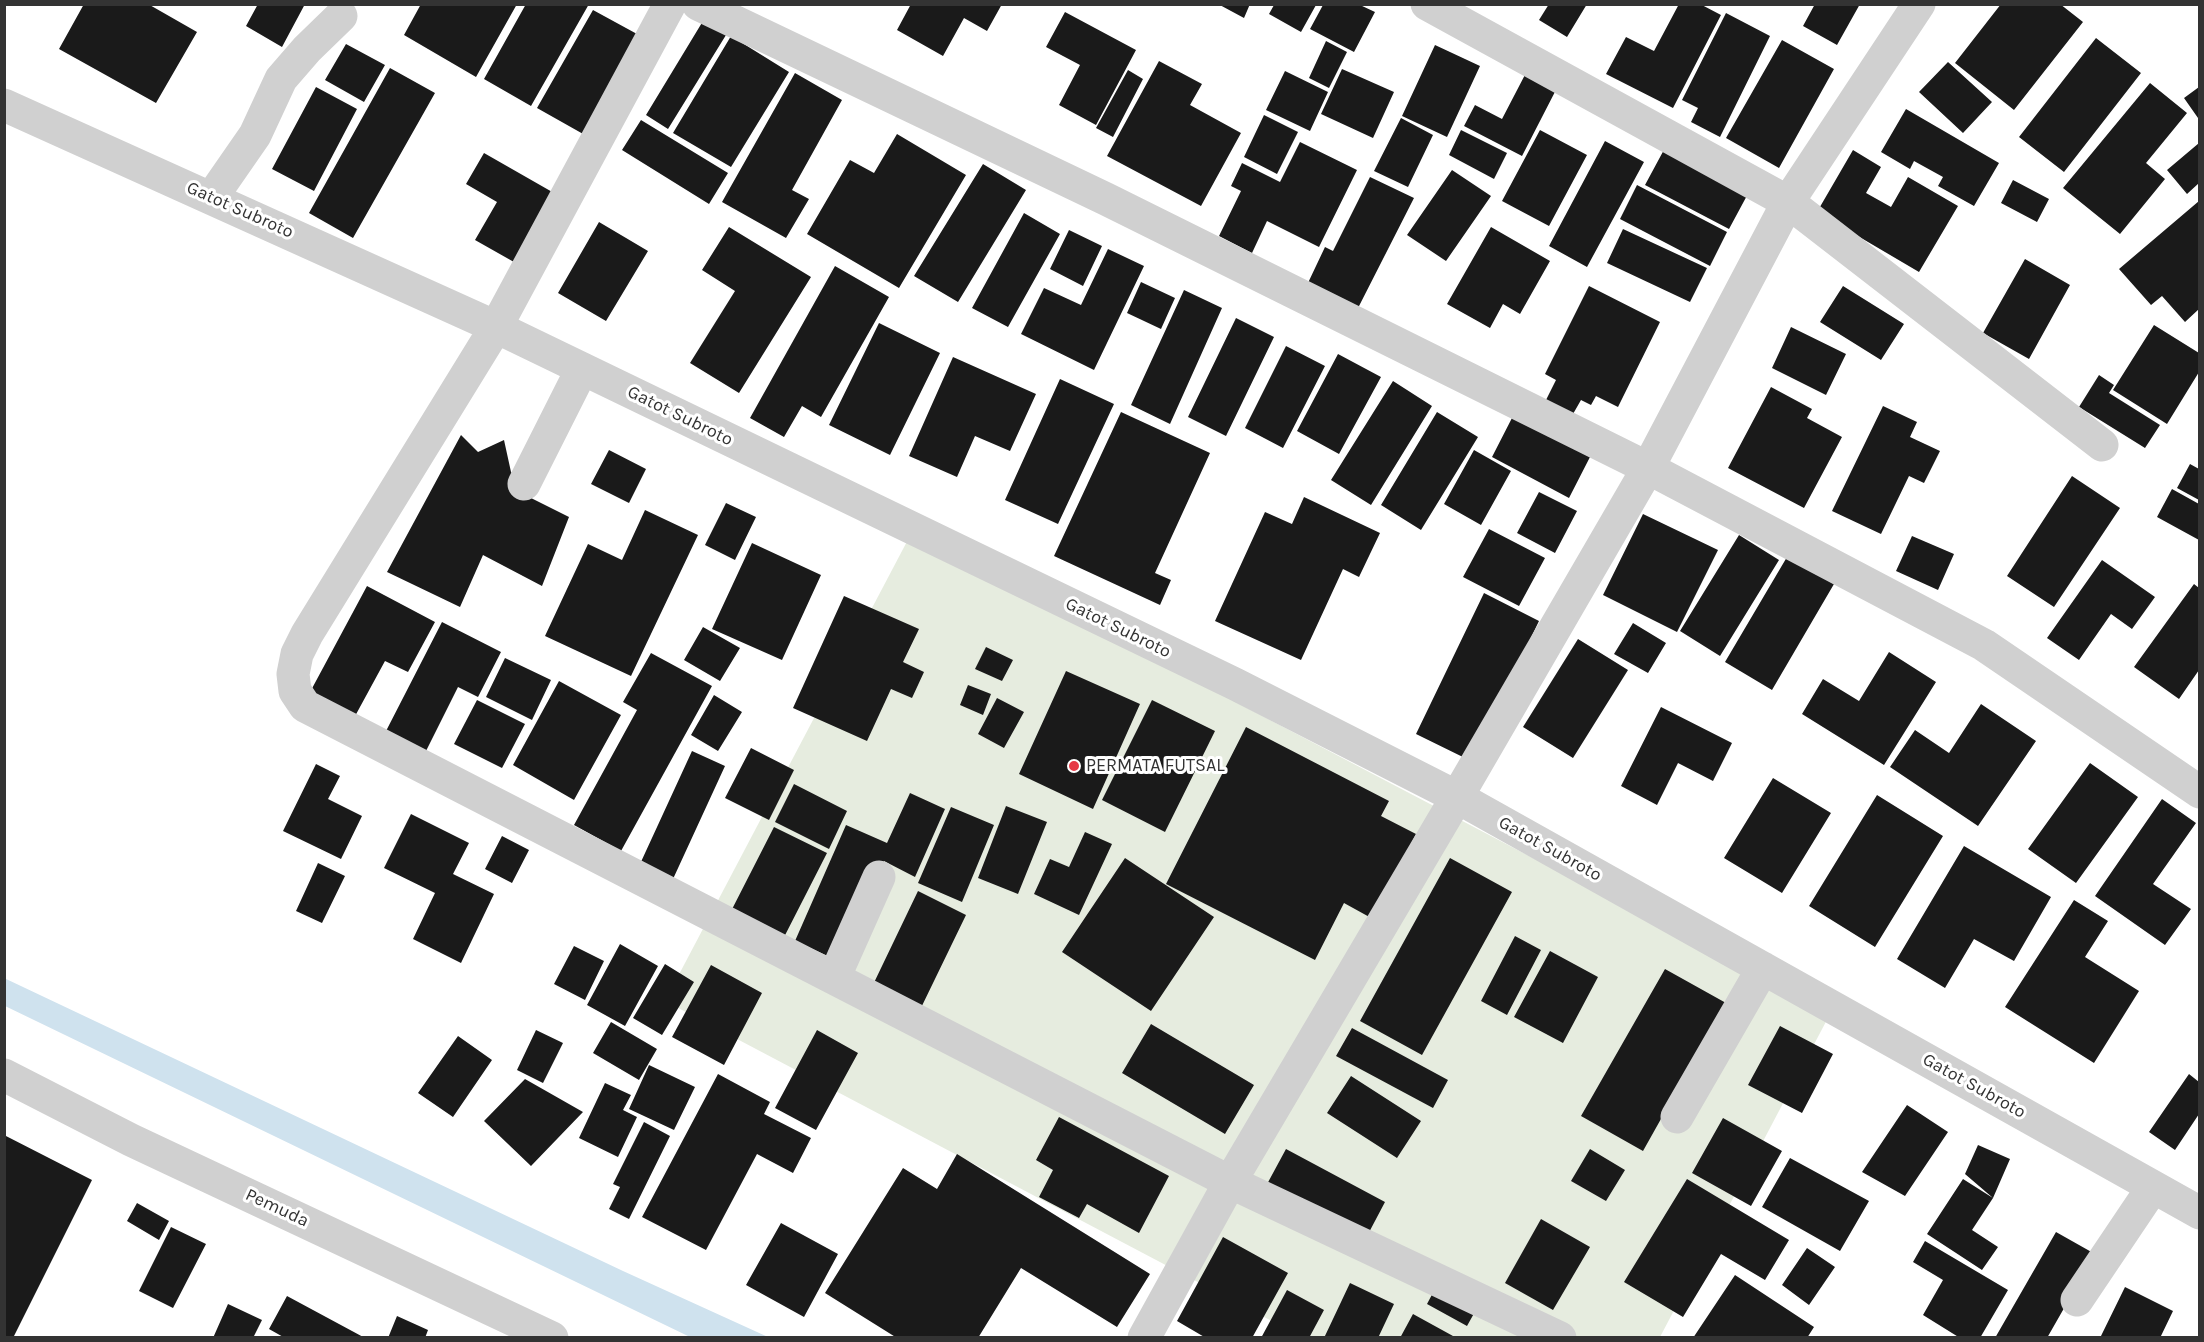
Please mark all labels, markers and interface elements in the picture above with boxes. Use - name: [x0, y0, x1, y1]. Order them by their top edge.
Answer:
- street label: Gatot Subroto: [183, 177, 297, 243]
- street label: Gatot Subroto: [624, 381, 736, 451]
- street label: Gatot Subroto: [1062, 593, 1174, 663]
- place label: PERMATA FUTSAL: [1086, 755, 1225, 777]
- marker: PERMATA FUTSAL: [1067, 759, 1081, 773]
- street label: Gatot Subroto: [1495, 812, 1605, 886]
- street label: Gatot Subroto: [1919, 1049, 2029, 1123]
- street label: Pemuda: [242, 1184, 312, 1232]

